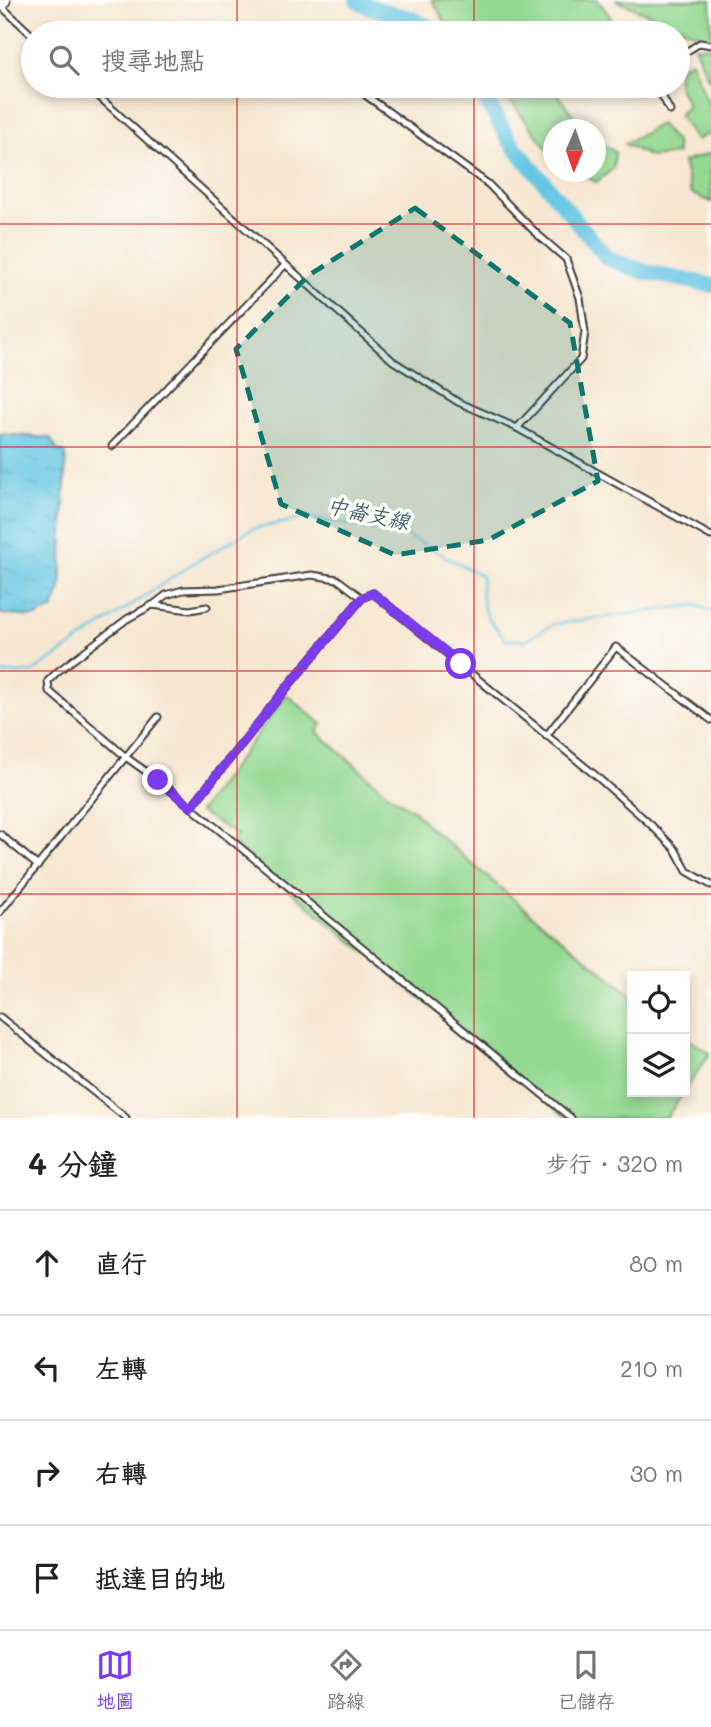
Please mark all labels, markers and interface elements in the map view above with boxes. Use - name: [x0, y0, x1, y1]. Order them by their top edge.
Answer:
- search box: [21, 21, 690, 98]
- icon: search: [45, 41, 83, 79]
- text: 搜尋地點: [101, 43, 205, 77]
- north arrow: [543, 119, 606, 182]
- water label: 中崙支線: [324, 491, 413, 535]
- route start: [445, 648, 476, 679]
- route end: [142, 764, 173, 795]
- map controls: [627, 971, 690, 1097]
- button: locate: [627, 971, 690, 1034]
- button: layers: [627, 1034, 690, 1097]
- text: 4 分鐘: [28, 1143, 118, 1183]
- text: 步行 · 320 m: [546, 1148, 683, 1178]
- icon: ahead: [28, 1244, 66, 1282]
- text: 直行: [95, 1246, 147, 1280]
- text: 80 m: [629, 1248, 683, 1278]
- icon: left: [28, 1349, 66, 1387]
- text: 左轉: [95, 1351, 147, 1385]
- text: 210 m: [620, 1353, 683, 1383]
- icon: right: [28, 1454, 66, 1492]
- text: 右轉: [95, 1456, 147, 1490]
- text: 30 m: [630, 1458, 683, 1488]
- icon: arrive: [28, 1559, 66, 1597]
- text: 抵達目的地: [95, 1561, 225, 1595]
- tab: 地圖: [96, 1646, 134, 1713]
- tab: 路線: [327, 1646, 365, 1713]
- tab: 已儲存: [558, 1646, 615, 1713]

